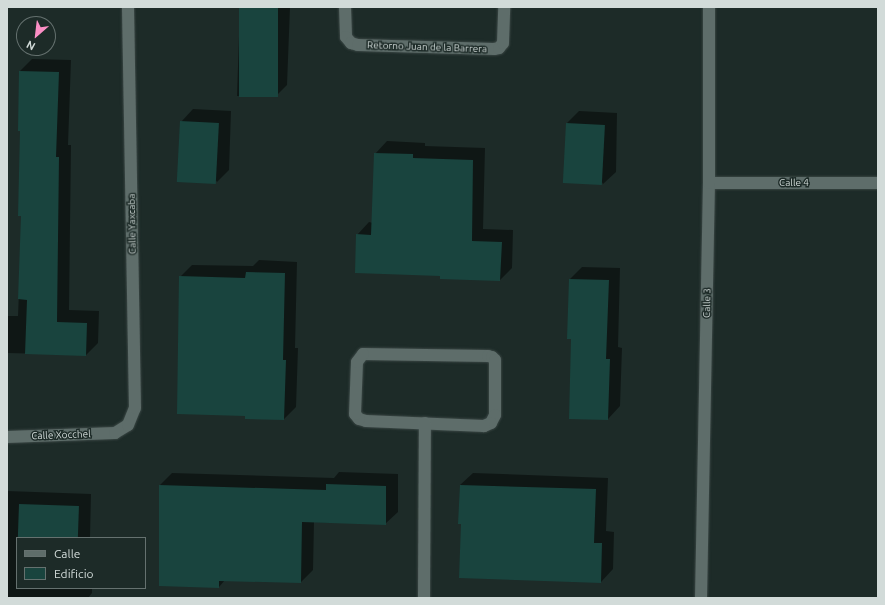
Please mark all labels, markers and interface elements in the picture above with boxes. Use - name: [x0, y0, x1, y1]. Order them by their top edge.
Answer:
- north arrow: [16, 16, 56, 56]
- text: N: [24, 38, 37, 53]
- street label: Retorno Juan de la Barrera: [367, 39, 487, 55]
- street label: Calle 4: [779, 177, 809, 189]
- street label: Calle Yaxcaba: [125, 194, 139, 254]
- street label: Calle 3: [701, 288, 713, 318]
- street label: Calle Xocchel: [31, 428, 91, 442]
- legend: [16, 537, 146, 589]
- text: Calle: [54, 547, 80, 560]
- text: Edificio: [54, 567, 94, 580]

